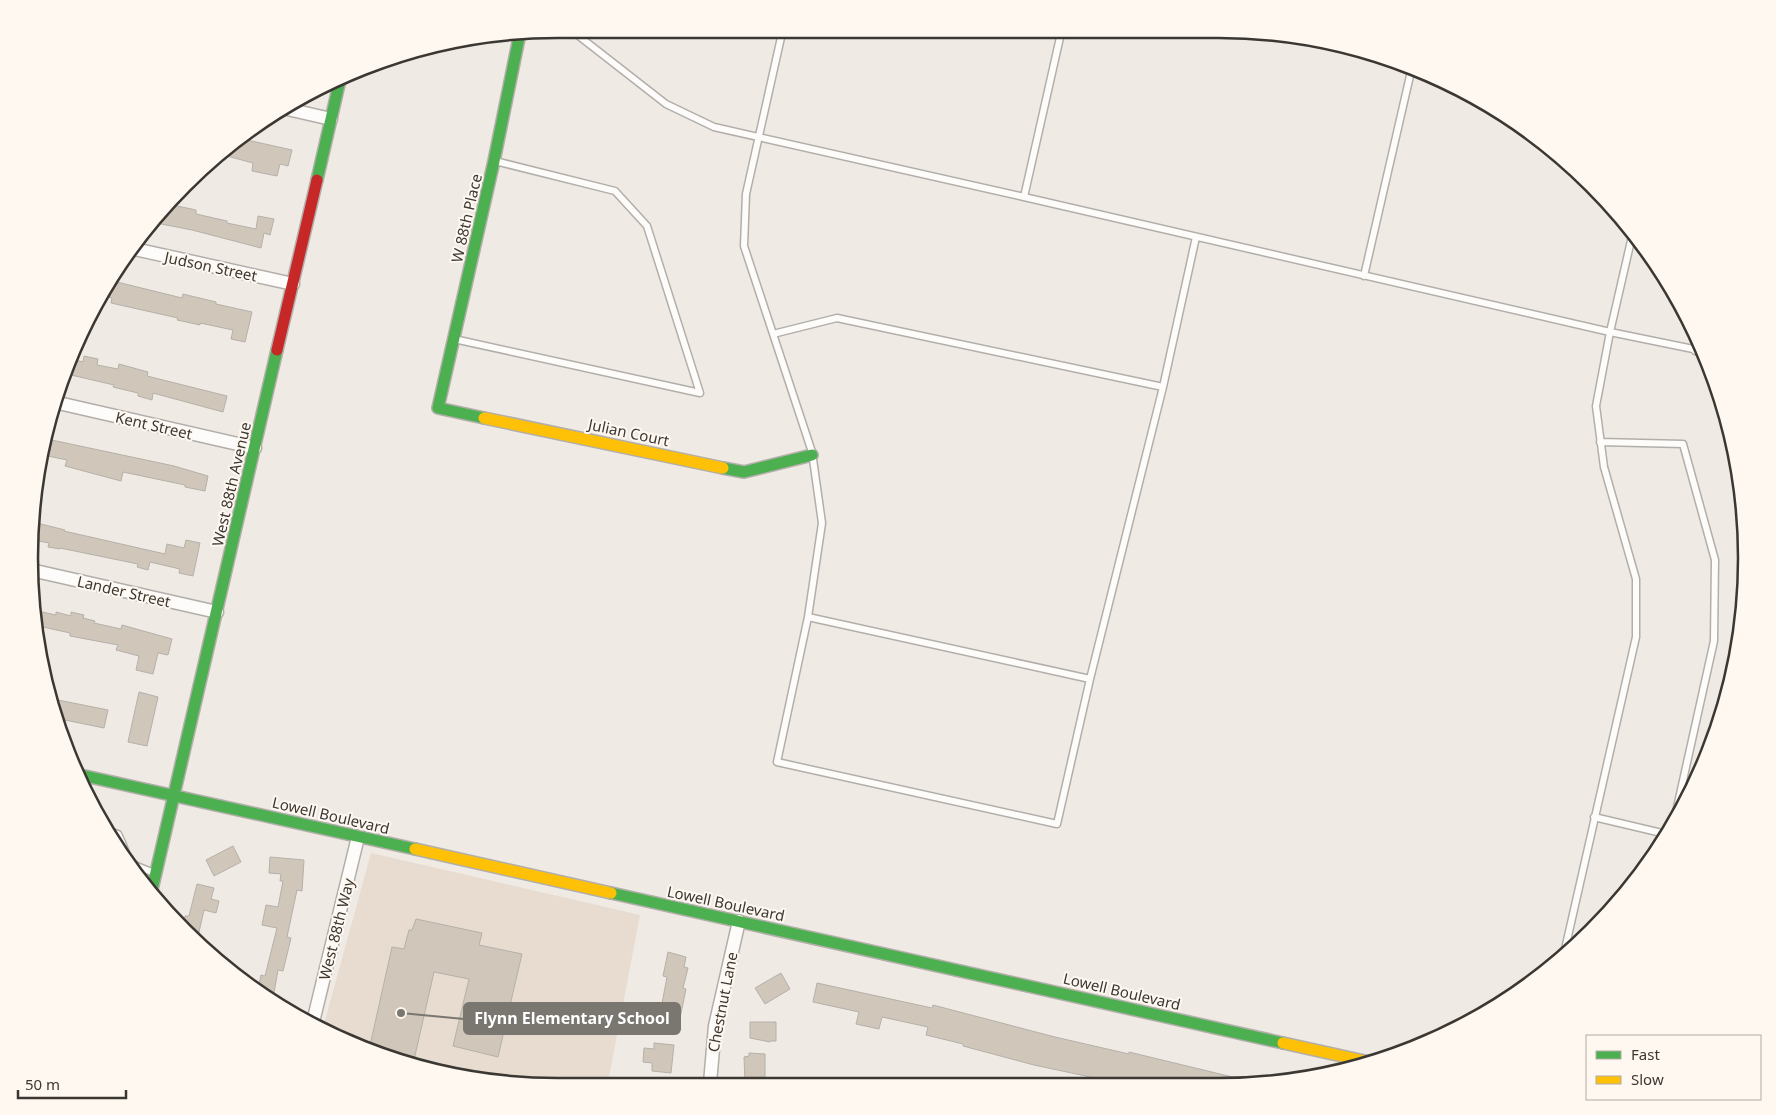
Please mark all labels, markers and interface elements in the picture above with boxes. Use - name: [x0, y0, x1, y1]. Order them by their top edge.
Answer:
- street label: W 88th Place: [446, 172, 486, 264]
- street label: Judson Street: [161, 246, 260, 286]
- street label: Kent Street: [114, 406, 195, 444]
- street label: Julian Court: [585, 413, 672, 450]
- street label: West 88th Avenue: [207, 420, 255, 548]
- street label: Lander Street: [75, 571, 173, 612]
- street label: Lowell Boulevard: [270, 792, 392, 838]
- street label: West 88th Way: [314, 876, 358, 982]
- street label: Lowell Boulevard: [665, 881, 787, 925]
- street label: Chestnut Lane: [702, 950, 742, 1054]
- street label: Lowell Boulevard: [1061, 968, 1183, 1014]
- callout: Flynn Elementary School: [464, 1003, 680, 1034]
- text: Flynn Elementary School: [474, 1007, 670, 1029]
- legend: [1586, 1035, 1761, 1100]
- text: Fast: [1631, 1044, 1660, 1064]
- scale bar: [18, 1068, 125, 1100]
- text: Slow: [1631, 1069, 1664, 1089]
- text: 50 m: [25, 1074, 60, 1094]

